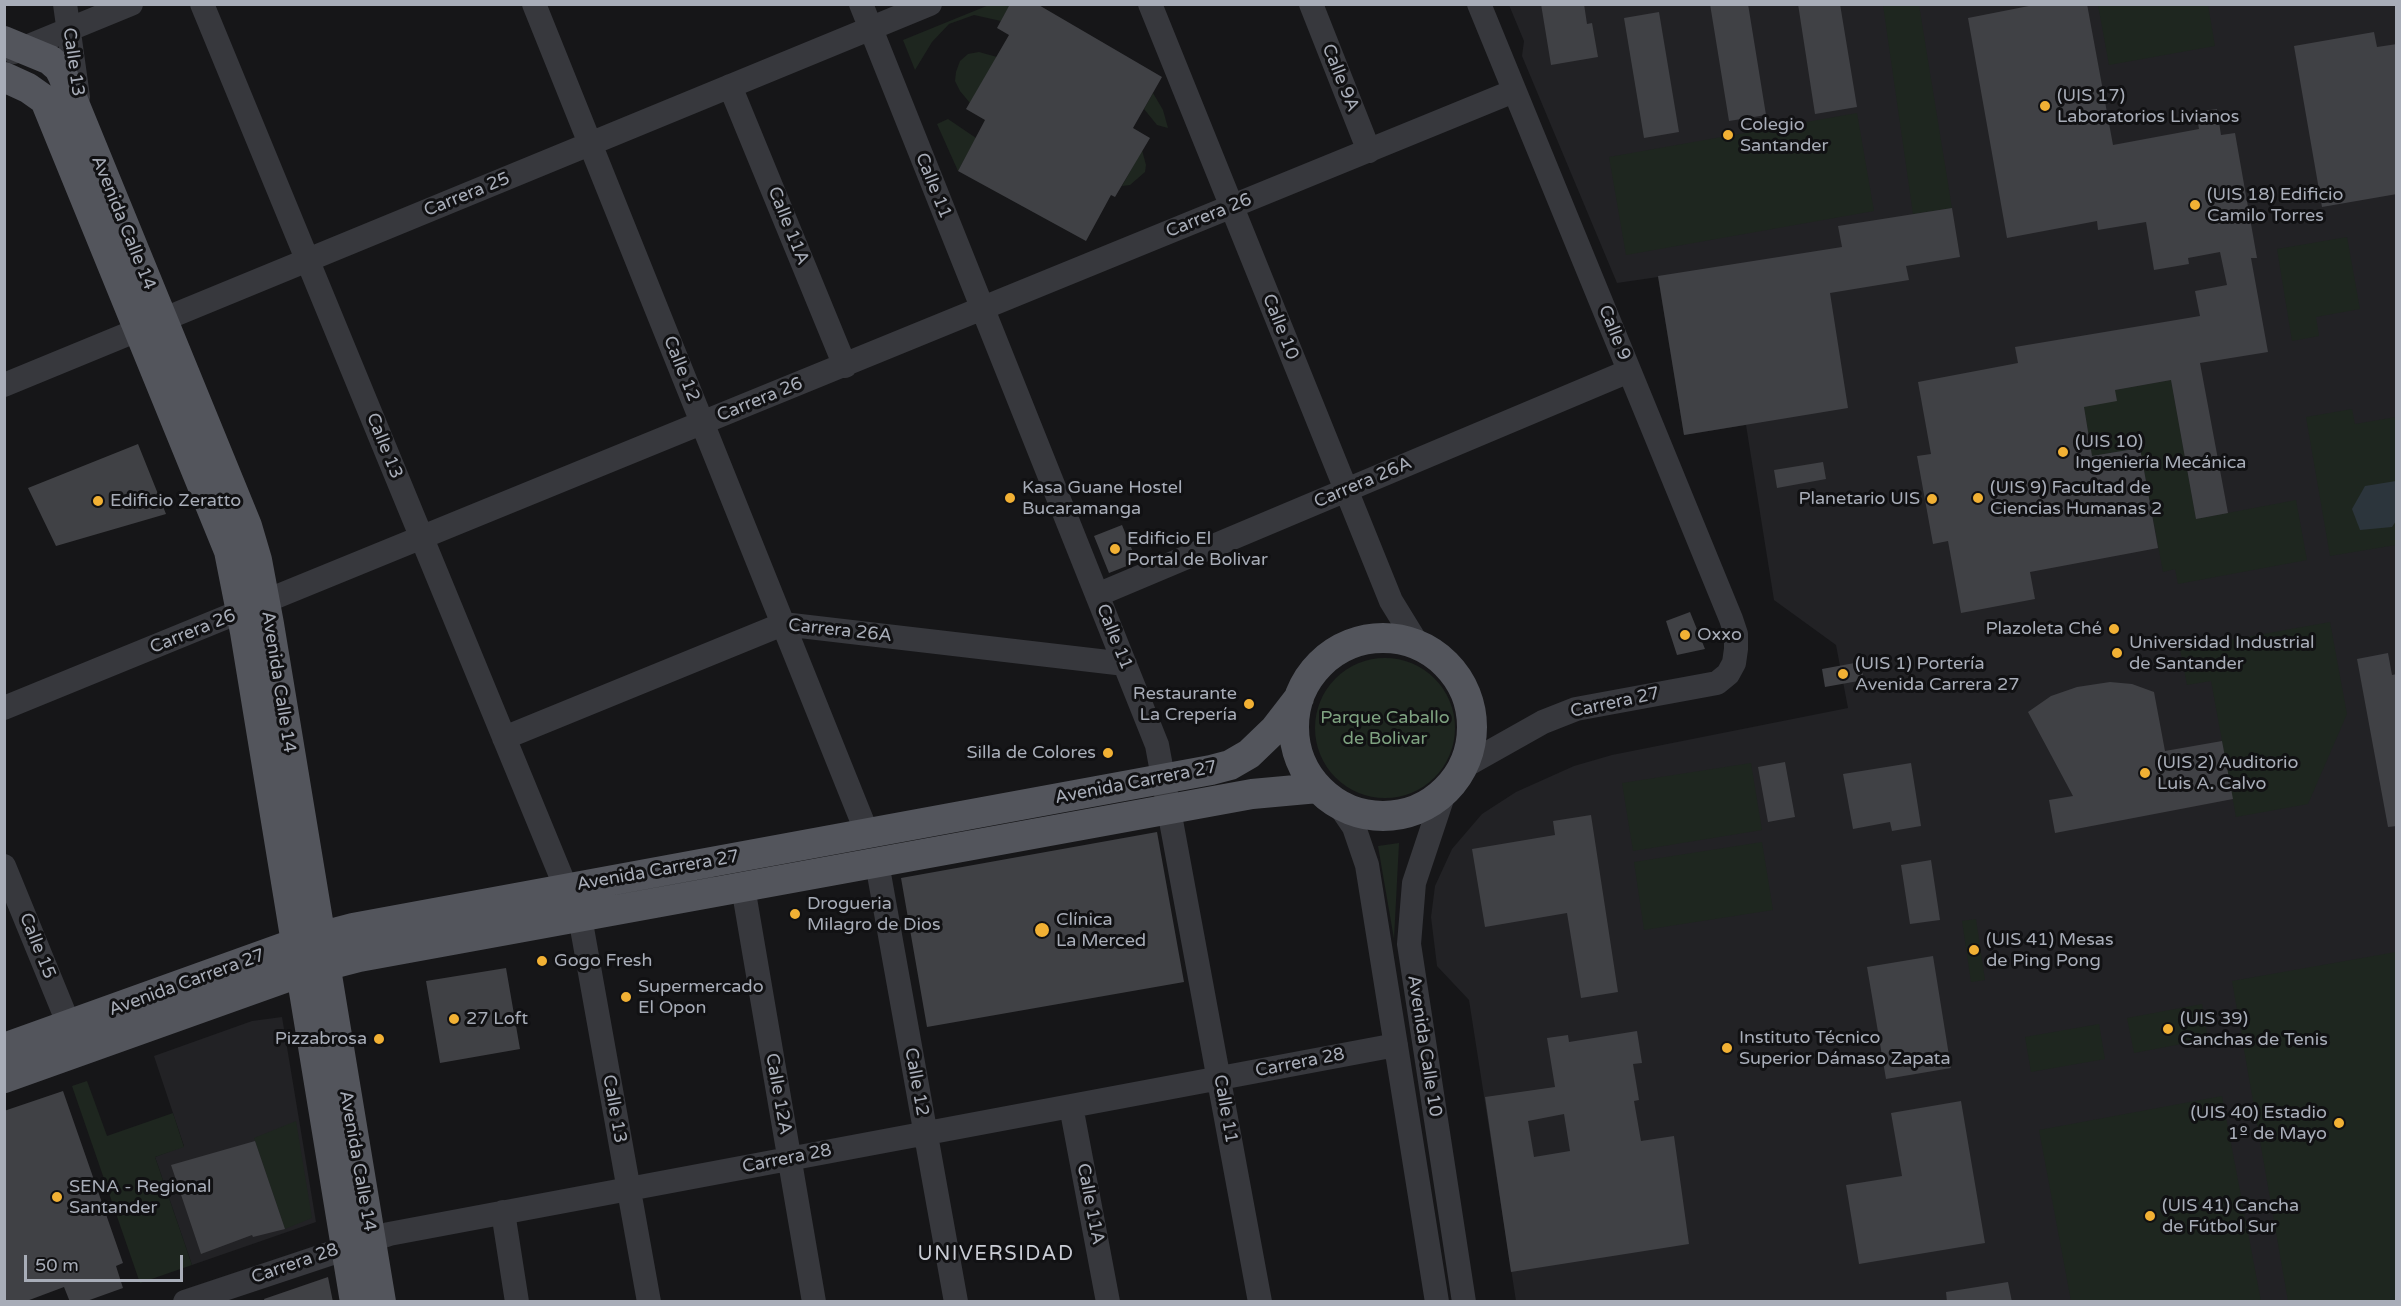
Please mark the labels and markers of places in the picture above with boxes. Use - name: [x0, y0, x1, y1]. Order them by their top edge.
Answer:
- place label: (UIS 17) Laboratorios Livianos: [2057, 85, 2239, 128]
- marker: (UIS 17) Laboratorios Livianos: [2038, 99, 2052, 113]
- place label: Colegio Santander: [1740, 114, 1828, 156]
- marker: Colegio Santander: [1721, 128, 1735, 142]
- place label: (UIS 18) Edificio Camilo Torres: [2207, 184, 2343, 226]
- marker: (UIS 18) Edificio Camilo Torres: [2188, 198, 2202, 212]
- place label: (UIS 10) Ingeniería Mecánica: [2075, 431, 2246, 474]
- marker: (UIS 10) Ingeniería Mecánica: [2056, 445, 2070, 459]
- place label: Kasa Guane Hostel Bucaramanga: [1022, 477, 1182, 520]
- place label: (UIS 9) Facultad de Ciencias Humanas 2: [1990, 477, 2162, 520]
- place label: Planetario UIS: [1798, 488, 1920, 510]
- place label: Edificio Zeratto: [110, 490, 241, 512]
- marker: Kasa Guane Hostel Bucaramanga: [1003, 491, 1017, 505]
- marker: (UIS 9) Facultad de Ciencias Humanas 2: [1971, 491, 1985, 505]
- marker: Planetario UIS: [1925, 492, 1939, 506]
- marker: Edificio Zeratto: [91, 494, 105, 508]
- place label: Edificio El Portal de Bolivar: [1127, 528, 1268, 570]
- marker: Edificio El Portal de Bolivar: [1108, 542, 1122, 556]
- place label: Plazoleta Ché: [1986, 618, 2102, 640]
- marker: Plazoleta Ché: [2107, 622, 2121, 636]
- place label: Oxxo: [1697, 624, 1742, 646]
- marker: Oxxo: [1678, 628, 1692, 642]
- place label: Universidad Industrial de Santander: [2129, 632, 2315, 674]
- marker: Universidad Industrial de Santander: [2110, 646, 2124, 660]
- place label: (UIS 1) Portería Avenida Carrera 27: [1855, 653, 2020, 696]
- marker: (UIS 1) Portería Avenida Carrera 27: [1836, 667, 1850, 681]
- place label: Restaurante La Crepería: [1133, 683, 1237, 726]
- marker: Restaurante La Crepería: [1242, 697, 1256, 711]
- place label: Silla de Colores: [967, 742, 1096, 764]
- marker: Silla de Colores: [1101, 746, 1115, 760]
- place label: (UIS 2) Auditorio Luis A. Calvo: [2157, 752, 2299, 795]
- marker: (UIS 2) Auditorio Luis A. Calvo: [2138, 766, 2152, 780]
- place label: Drogueria Milagro de Dios: [807, 893, 941, 936]
- marker: Drogueria Milagro de Dios: [788, 907, 802, 921]
- place label: Clínica La Merced: [1056, 909, 1146, 952]
- marker: Clínica La Merced: [1033, 921, 1051, 939]
- place label: (UIS 41) Mesas de Ping Pong: [1986, 929, 2114, 972]
- marker: (UIS 41) Mesas de Ping Pong: [1967, 943, 1981, 957]
- place label: Gogo Fresh: [554, 950, 652, 972]
- marker: Gogo Fresh: [535, 954, 549, 968]
- place label: Supermercado El Opon: [638, 976, 764, 1018]
- marker: Supermercado El Opon: [619, 990, 633, 1004]
- place label: 27 Loft: [466, 1008, 528, 1030]
- place label: (UIS 39) Canchas de Tenis: [2180, 1008, 2328, 1050]
- marker: 27 Loft: [447, 1012, 461, 1026]
- marker: (UIS 39) Canchas de Tenis: [2161, 1022, 2175, 1036]
- place label: Instituto Técnico Superior Dámaso Zapata: [1739, 1027, 1951, 1070]
- place label: Pizzabrosa: [275, 1028, 367, 1050]
- marker: Pizzabrosa: [372, 1032, 386, 1046]
- marker: Instituto Técnico Superior Dámaso Zapata: [1720, 1041, 1734, 1055]
- place label: (UIS 40) Estadio 1º de Mayo: [2190, 1102, 2327, 1144]
- marker: (UIS 40) Estadio 1º de Mayo: [2332, 1116, 2346, 1130]
- place label: SENA - Regional Santander: [69, 1176, 212, 1218]
- marker: SENA - Regional Santander: [50, 1190, 64, 1204]
- place label: (UIS 41) Cancha de Fútbol Sur: [2162, 1195, 2299, 1238]
- marker: (UIS 41) Cancha de Fútbol Sur: [2143, 1209, 2157, 1223]

